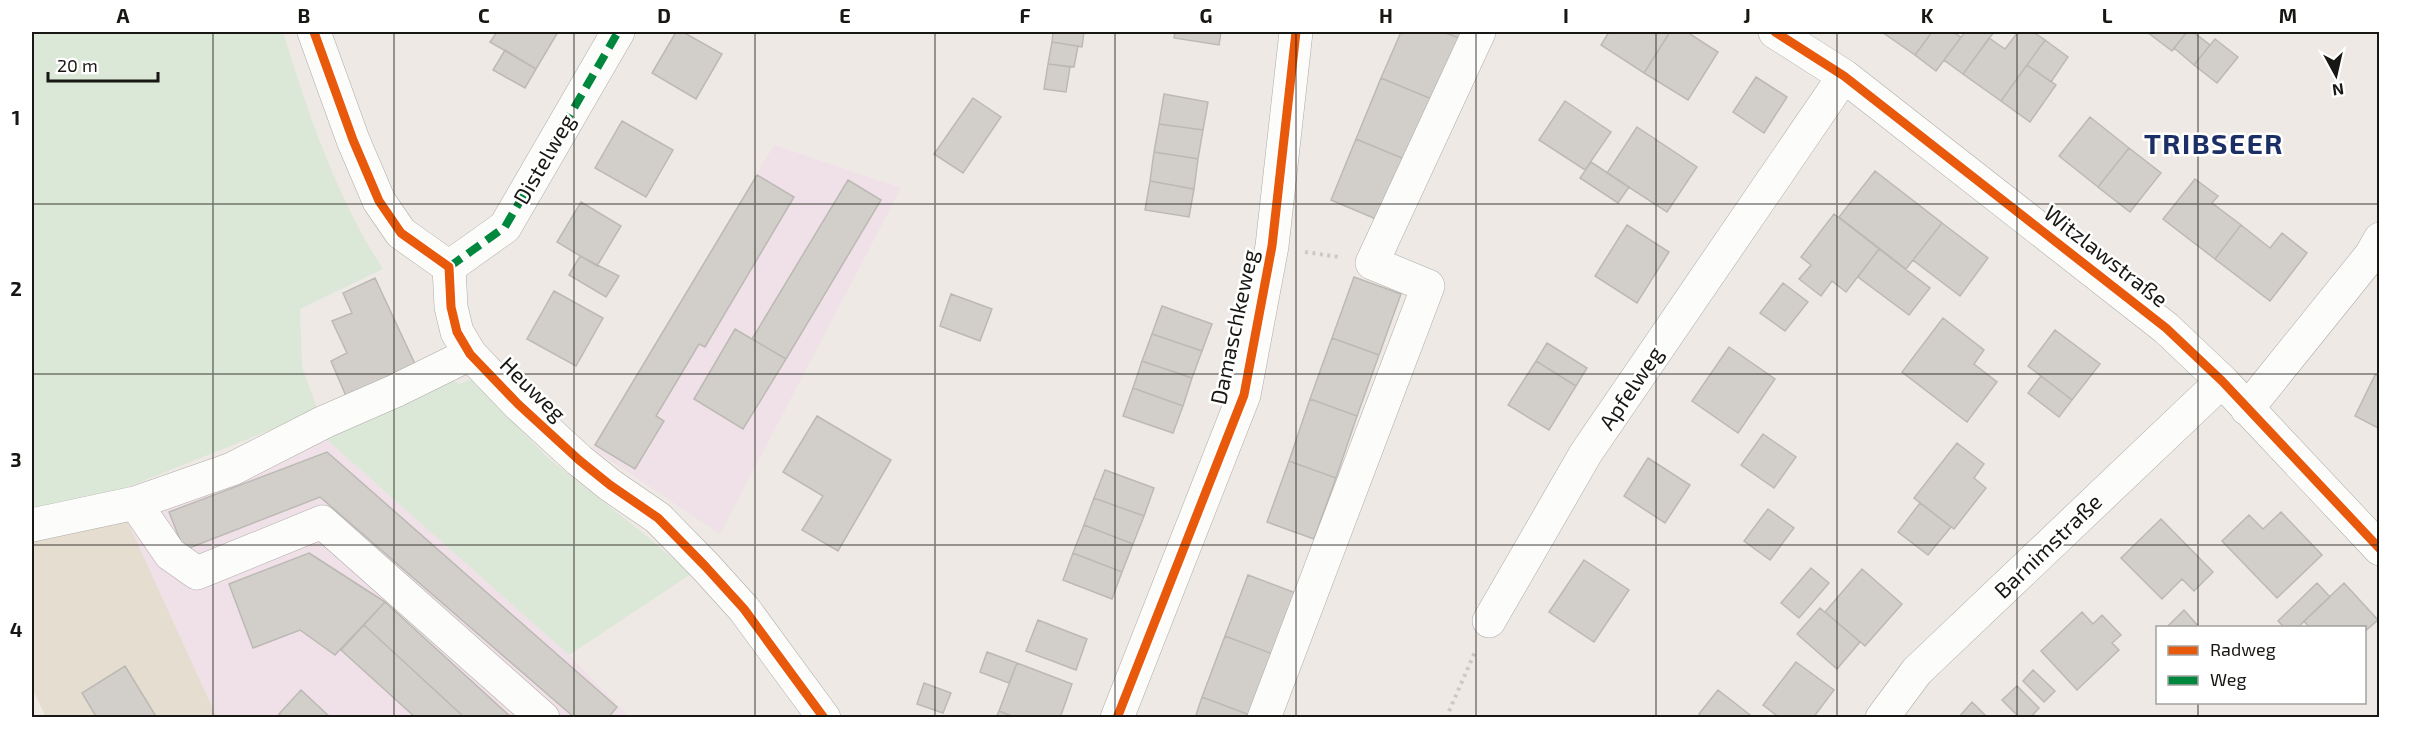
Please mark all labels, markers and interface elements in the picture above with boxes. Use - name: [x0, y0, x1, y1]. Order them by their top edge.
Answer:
- text: A: [116, 3, 130, 27]
- text: B: [298, 3, 310, 27]
- text: C: [478, 3, 490, 27]
- text: D: [657, 3, 671, 27]
- text: E: [839, 3, 851, 27]
- text: F: [1019, 3, 1031, 27]
- text: G: [1200, 3, 1212, 27]
- text: H: [1379, 3, 1393, 27]
- text: I: [1563, 3, 1569, 27]
- text: J: [1743, 3, 1751, 27]
- text: K: [1921, 3, 1934, 27]
- text: L: [2102, 3, 2113, 27]
- text: M: [2279, 3, 2297, 27]
- scale bar: [48, 45, 158, 83]
- north arrow: [2306, 45, 2366, 105]
- text: 20 m: [57, 54, 98, 76]
- text: N: [2331, 80, 2345, 101]
- text: 1: [12, 105, 20, 129]
- street label: Distelweg: [507, 109, 579, 208]
- district label: TRIBSEER: [2144, 126, 2284, 160]
- street label: Witzlawstraße: [2040, 199, 2174, 312]
- street label: Damaschkeweg: [1204, 247, 1262, 407]
- text: 2: [10, 276, 22, 300]
- street label: Apfelweg: [1593, 341, 1667, 434]
- street label: Heuweg: [495, 351, 572, 426]
- text: 3: [10, 447, 22, 471]
- street label: Barnimstraße: [1988, 488, 2106, 603]
- text: 4: [10, 617, 23, 641]
- legend: [2156, 626, 2366, 704]
- text: Radweg: [2210, 638, 2276, 660]
- text: Weg: [2210, 668, 2246, 690]

